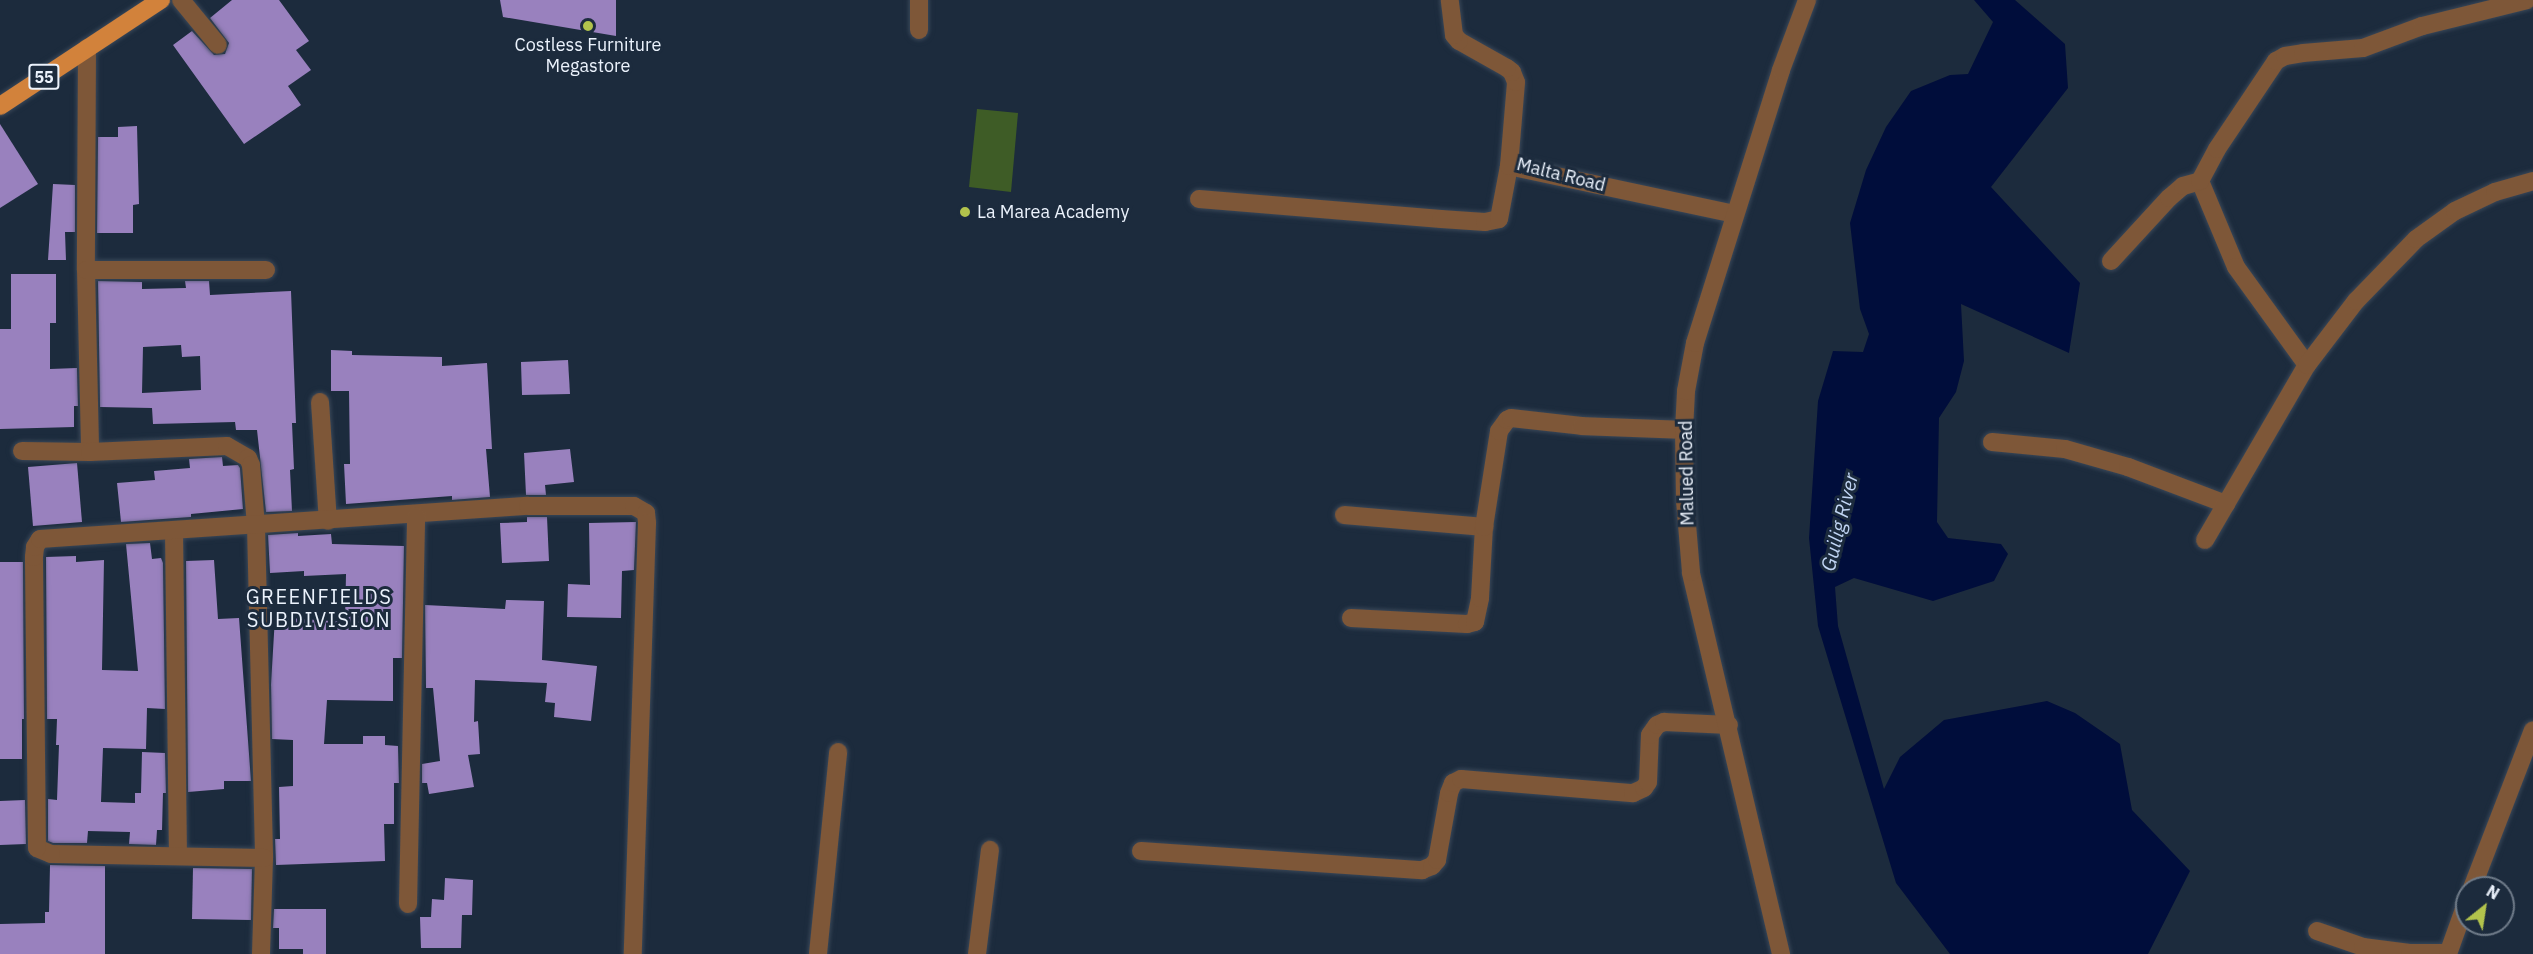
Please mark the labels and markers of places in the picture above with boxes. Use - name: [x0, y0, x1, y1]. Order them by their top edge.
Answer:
- marker: Costless Furniture Megastore: [581, 19, 595, 33]
- place label: Costless Furniture Megastore: [515, 35, 661, 78]
- place label: La Marea Academy: [977, 201, 1129, 223]
- marker: La Marea Academy: [958, 205, 972, 219]

